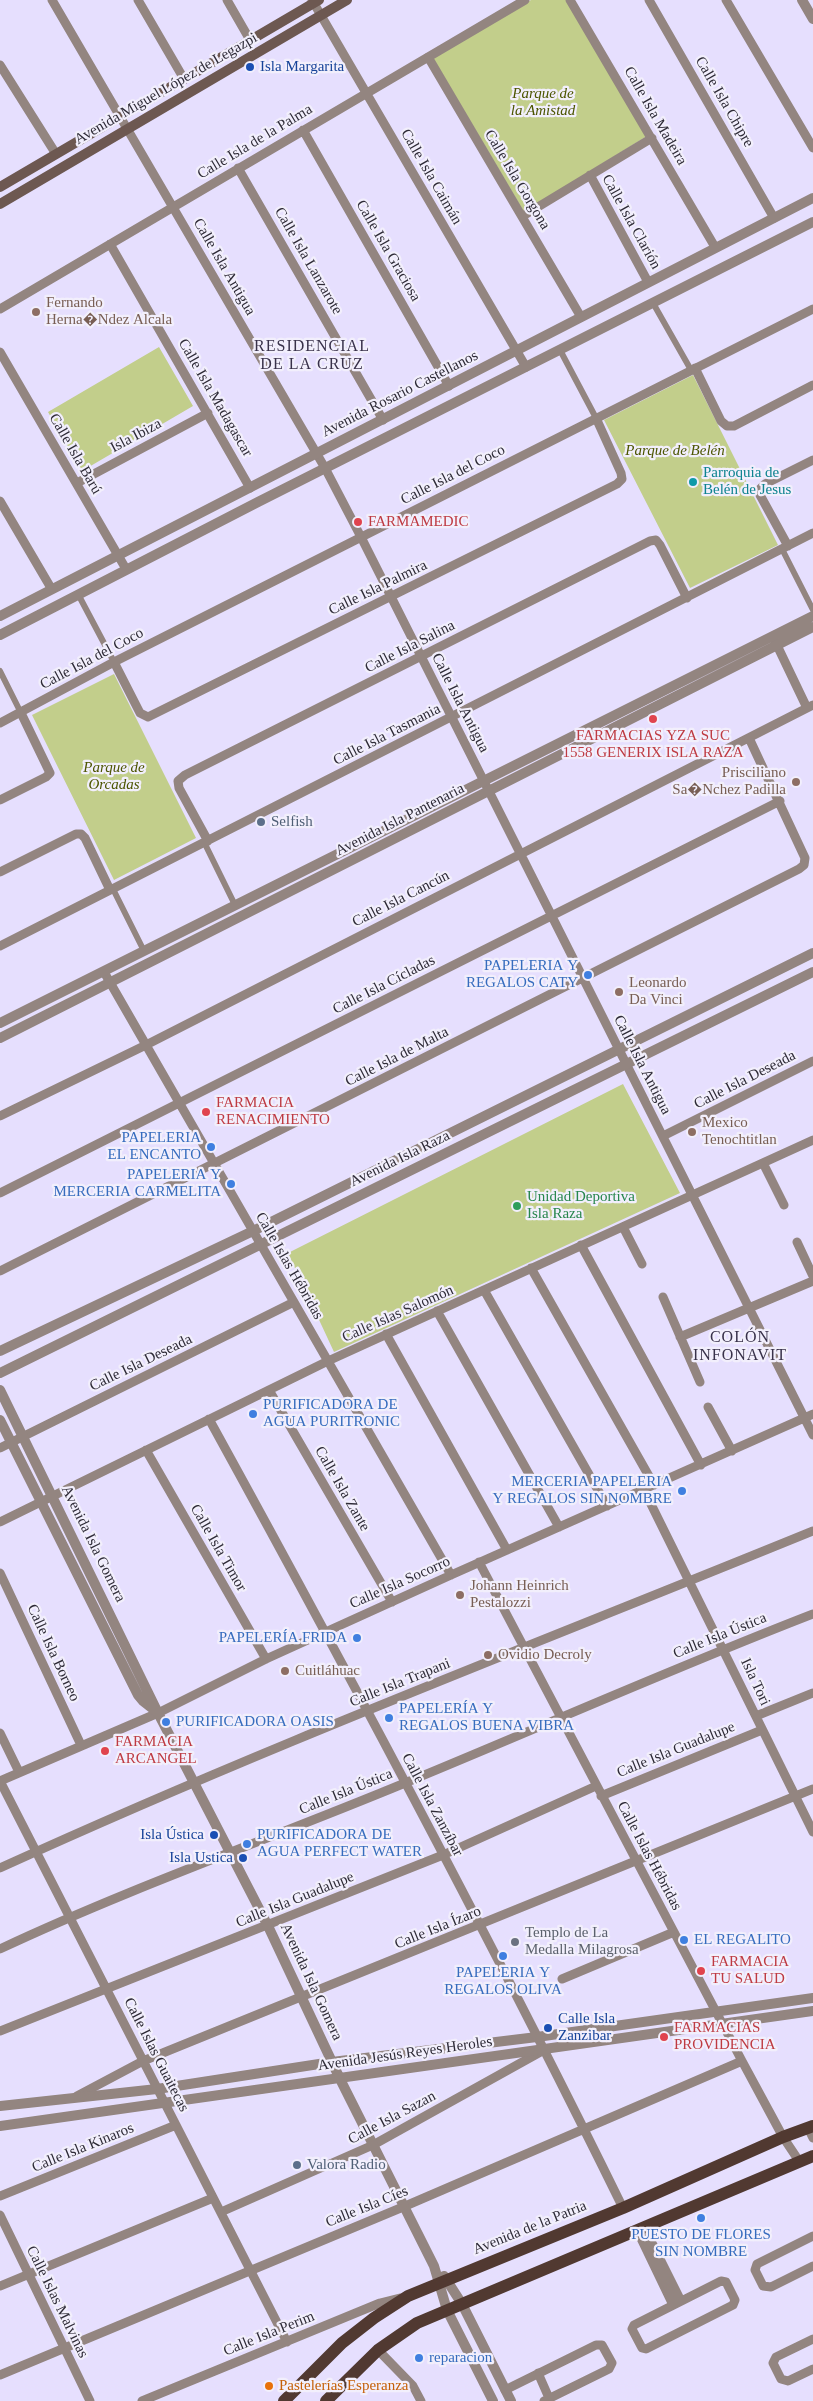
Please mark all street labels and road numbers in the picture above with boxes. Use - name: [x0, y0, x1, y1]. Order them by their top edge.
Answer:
- street label: Avenida Miguel López de Legazpi: [71, 29, 261, 149]
- street label: Calle Isla Chipre: [691, 53, 757, 151]
- street label: Calle Isla Madeira: [620, 64, 690, 168]
- street label: Calle Isla de la Palma: [194, 101, 316, 183]
- street label: Calle Isla Caimán: [396, 126, 466, 228]
- street label: Calle Isla Gorgona: [480, 127, 554, 233]
- street label: Calle Isla Clarión: [597, 171, 665, 273]
- street label: Calle Isla Graciosa: [352, 197, 424, 305]
- street label: Calle Isla Lanzarote: [270, 204, 346, 318]
- street label: Calle Isla Antigua: [189, 215, 259, 319]
- street label: Calle Isla Madagascar: [174, 336, 256, 460]
- street label: Avenida Rosario Castellanos: [319, 347, 481, 441]
- street label: Calle Isla Barú: [45, 411, 105, 497]
- street label: Isla Ibiza: [107, 415, 165, 457]
- street label: Calle Isla del Coco: [398, 441, 508, 509]
- street label: Calle Isla Palmira: [326, 556, 430, 620]
- street label: Calle Isla Salina: [362, 617, 458, 677]
- street label: Calle Isla del Coco: [37, 624, 147, 694]
- street label: Calle Isla Antigua: [427, 650, 493, 756]
- street label: Calle Isla Tasmania: [330, 700, 444, 770]
- street label: Avenida Isla Pantenaria: [333, 780, 467, 860]
- street label: Calle Isla Cancún: [349, 867, 453, 931]
- street label: Calle Isla Cícladas: [330, 951, 438, 1019]
- street label: Calle Isla Antigua: [609, 1012, 675, 1118]
- street label: Calle Isla de Malta: [342, 1023, 452, 1091]
- street label: Calle Isla Deseada: [691, 1047, 799, 1113]
- street label: Avenida Isla Raza: [347, 1127, 453, 1191]
- street label: Calle Islas Hébridas: [251, 1209, 327, 1323]
- street label: Calle Islas Salomón: [340, 1281, 456, 1347]
- street label: Calle Isla Deseada: [87, 1330, 195, 1396]
- street label: Calle Isla Zante: [310, 1443, 374, 1535]
- street label: Avenida Isla Gomera: [57, 1483, 129, 1605]
- street label: Calle Isla Timor: [186, 1501, 250, 1595]
- street label: Calle Isla Socorro: [347, 1553, 453, 1613]
- street label: Calle Isla Borneo: [23, 1602, 83, 1704]
- street label: Calle Isla Ústica: [671, 1609, 769, 1663]
- street label: Calle Isla Trapani: [347, 1655, 453, 1711]
- street label: Isla Tori: [736, 1655, 774, 1709]
- street label: Calle Isla Guadalupe: [614, 1718, 738, 1782]
- street label: Calle Isla Zanzíbar: [397, 1750, 467, 1860]
- street label: Calle Isla Ústica: [297, 1765, 395, 1819]
- street label: Calle Islas Hébridas: [613, 1798, 685, 1914]
- street label: Calle Isla Guadalupe: [233, 1868, 357, 1932]
- street label: Calle Isla Ízaro: [392, 1902, 484, 1954]
- street label: Avenida Isla Gomera: [276, 1921, 346, 2043]
- street label: Calle Islas Guaitecas: [119, 1995, 193, 2115]
- street label: Avenida Jesús Reyes Heroles: [317, 2033, 493, 2075]
- street label: Calle Isla Sazan: [345, 2087, 439, 2149]
- street label: Calle Isla Kinaros: [29, 2119, 137, 2177]
- street label: Calle Isla Cíes: [323, 2182, 411, 2232]
- street label: Avenida de la Patria: [471, 2197, 589, 2259]
- street label: Calle Islas Malvinas: [22, 2243, 92, 2361]
- street label: Calle Isla Perim: [221, 2308, 317, 2360]

